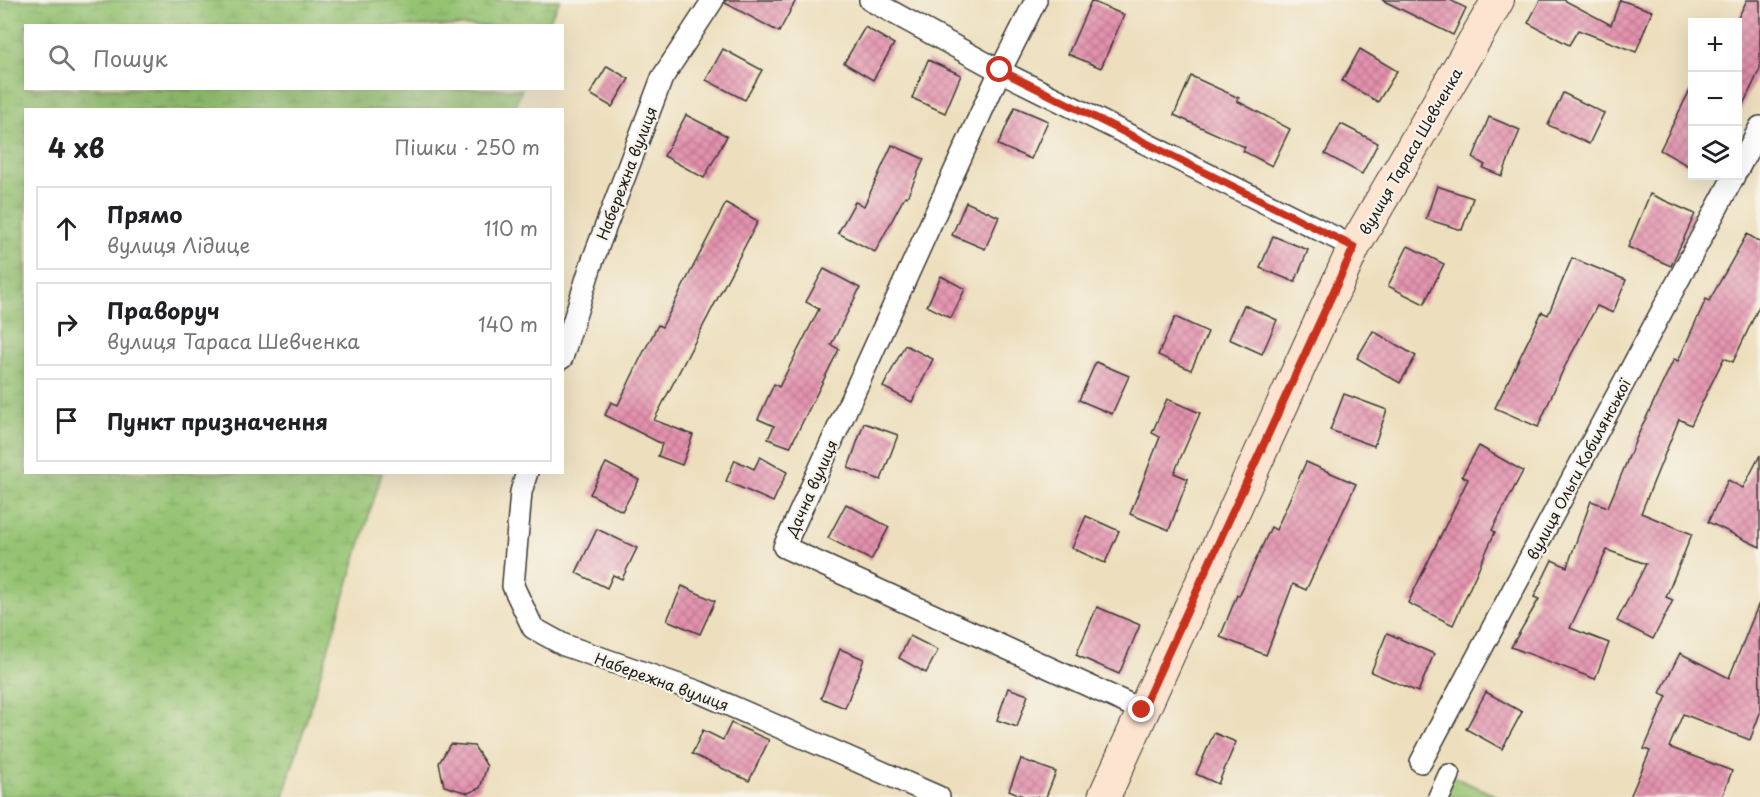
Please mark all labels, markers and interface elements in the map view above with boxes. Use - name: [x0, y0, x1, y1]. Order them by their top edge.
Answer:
- map controls: [1688, 18, 1742, 180]
- button: +: [1688, 18, 1742, 72]
- search box: [24, 24, 564, 90]
- icon: search: [45, 41, 78, 74]
- text: Пошук: [93, 41, 168, 74]
- route start: [986, 56, 1012, 82]
- street label: вулиця Тараса Шевченка: [1353, 63, 1468, 239]
- button: −: [1688, 72, 1742, 126]
- street label: Набережна вулиця: [590, 103, 662, 243]
- button: layers: [1688, 126, 1742, 180]
- text: 4 хв: [48, 128, 104, 167]
- text: Пішки · 250 m: [394, 132, 540, 162]
- text: Прямо: [107, 197, 182, 230]
- icon: ahead: [50, 212, 83, 245]
- text: 110 m: [484, 213, 538, 243]
- text: вулиця Лідице: [107, 230, 250, 260]
- text: Праворуч: [107, 293, 220, 326]
- icon: right: [50, 308, 83, 341]
- text: 140 m: [478, 309, 538, 339]
- text: вулиця Тараса Шевченка: [107, 326, 360, 356]
- street label: вулиця Ольги Кобилянської: [1520, 374, 1636, 564]
- icon: arrive: [50, 404, 83, 437]
- text: Пункт призначення: [107, 404, 328, 437]
- street label: Дачна вулиця: [779, 436, 843, 541]
- street label: Набережна вулиця: [592, 646, 732, 716]
- route end: [1128, 696, 1154, 722]

